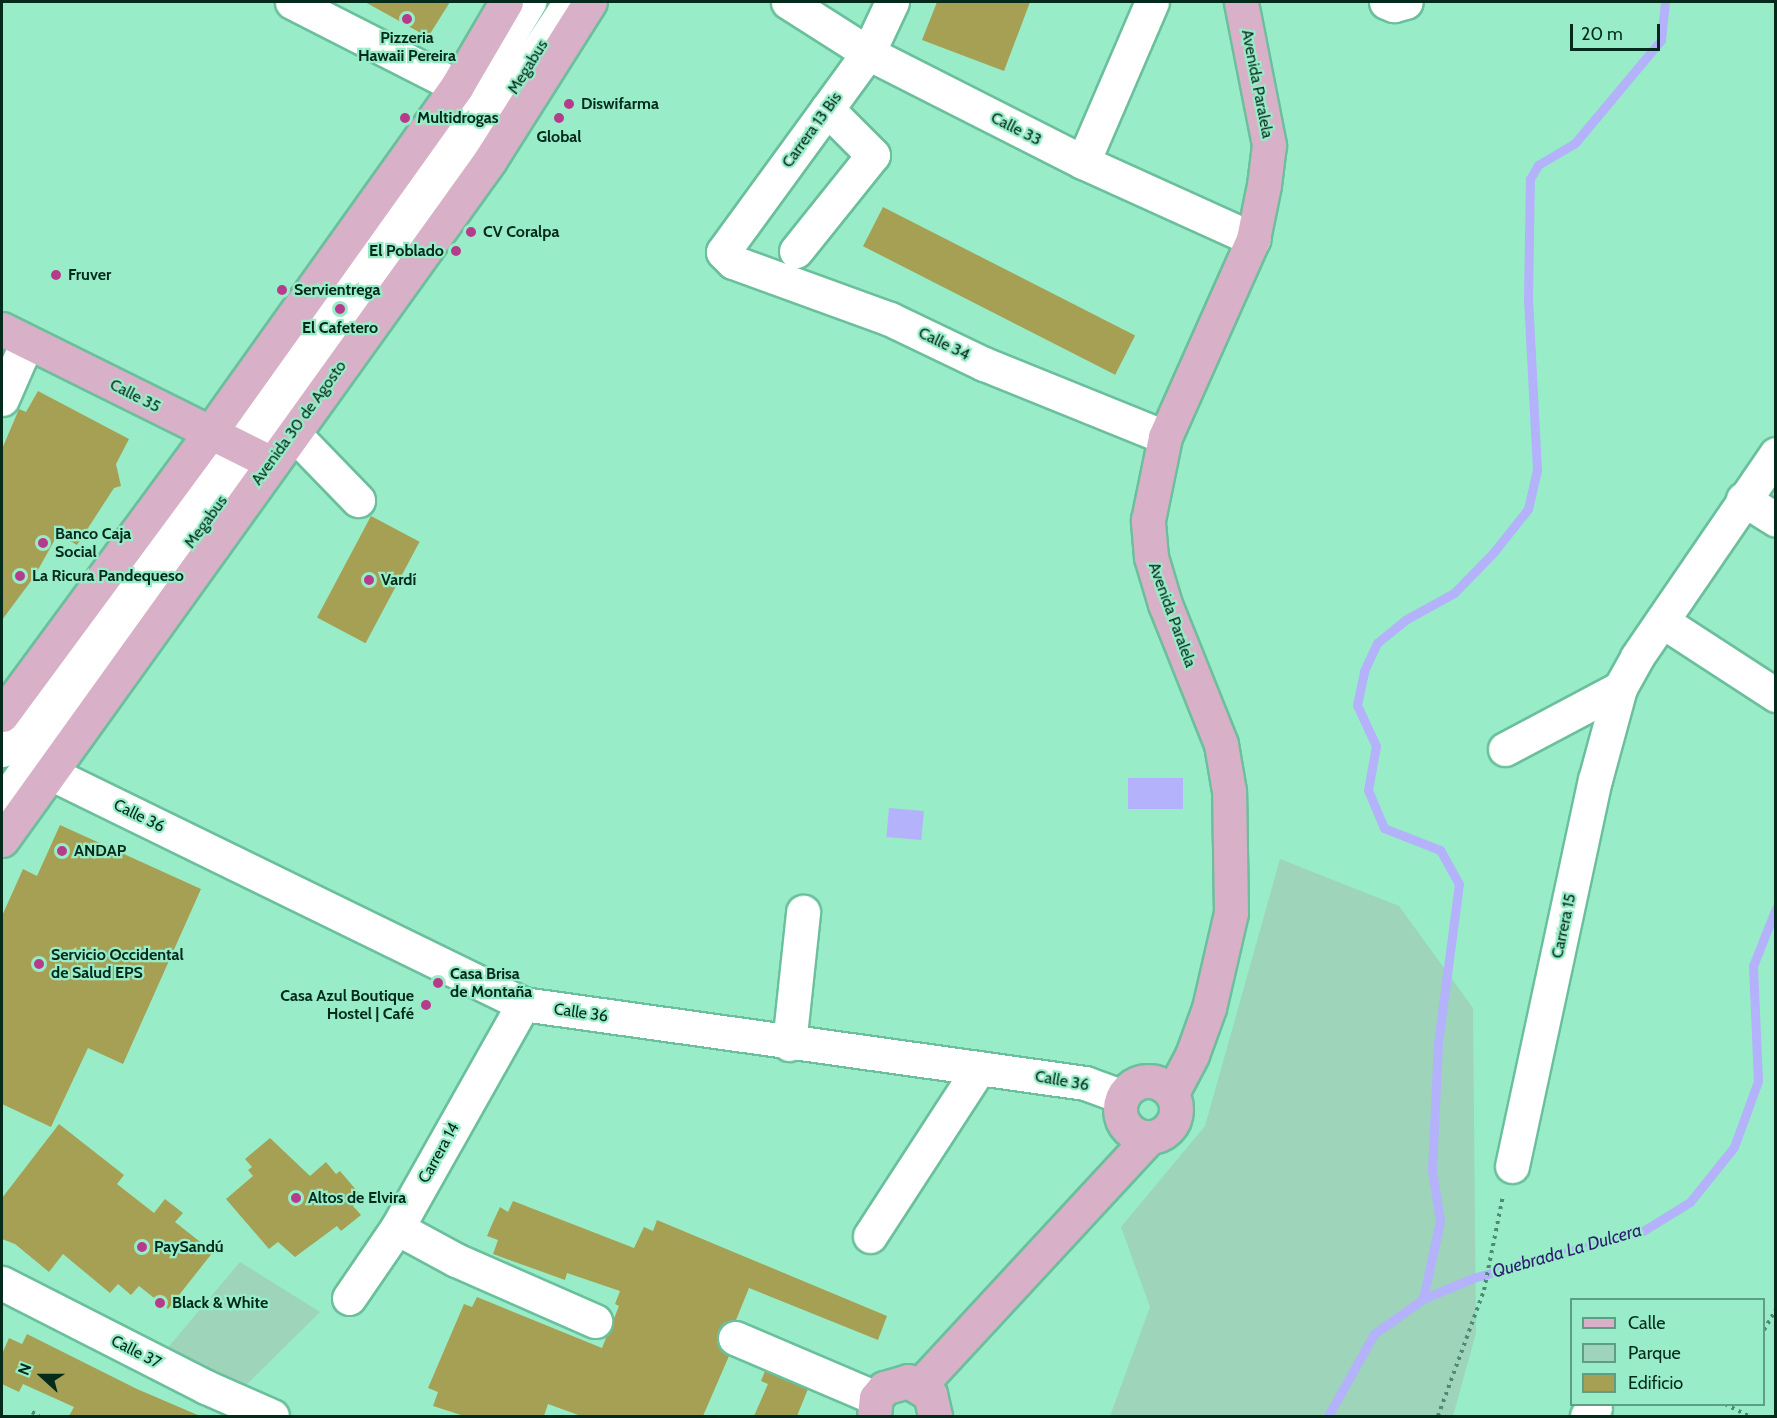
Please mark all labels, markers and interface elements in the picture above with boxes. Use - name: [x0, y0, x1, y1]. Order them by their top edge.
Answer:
- marker: Pizzeria Hawaii Pereira: [400, 12, 414, 26]
- scale bar: [1573, 12, 1663, 50]
- text: 20 m: [1581, 23, 1623, 45]
- place label: Pizzeria Hawaii Pereira: [358, 28, 456, 66]
- street label: Avenida Paralela: [1237, 28, 1277, 140]
- street label: Megabus: [504, 36, 552, 98]
- street label: Carrera 13 Bis: [778, 88, 846, 172]
- place label: Diswifarma: [581, 94, 659, 114]
- marker: Diswifarma: [562, 97, 576, 111]
- place label: Multidrogas: [417, 108, 499, 128]
- street label: Calle 33: [988, 108, 1044, 150]
- marker: Multidrogas: [398, 111, 412, 125]
- marker: Global: [552, 111, 566, 125]
- place label: Global: [536, 127, 582, 147]
- place label: CV Coralpa: [483, 222, 559, 242]
- marker: CV Coralpa: [464, 225, 478, 239]
- place label: El Poblado: [369, 241, 444, 261]
- marker: El Poblado: [449, 244, 463, 258]
- place label: Fruver: [68, 265, 111, 285]
- marker: Fruver: [49, 268, 63, 282]
- place label: Servientrega: [294, 280, 380, 300]
- marker: Servientrega: [275, 283, 289, 297]
- marker: El Cafetero: [333, 302, 347, 316]
- place label: El Cafetero: [302, 318, 378, 338]
- street label: Calle 34: [915, 323, 973, 365]
- street label: Avenida 30 de Agosto: [247, 357, 351, 489]
- street label: Calle 35: [107, 375, 163, 417]
- street label: Megabus: [180, 492, 232, 552]
- place label: Banco Caja Social: [55, 524, 131, 562]
- marker: Banco Caja Social: [36, 536, 50, 550]
- street label: Avenida Paralela: [1144, 560, 1200, 670]
- place label: La Ricura Pandequeso: [32, 566, 184, 586]
- marker: La Ricura Pandequeso: [13, 569, 27, 583]
- place label: Vardí: [381, 570, 416, 590]
- marker: Vardí: [362, 573, 376, 587]
- street label: Calle 36: [110, 795, 168, 837]
- place label: ANDAP: [74, 841, 126, 861]
- marker: ANDAP: [55, 844, 69, 858]
- street label: Carrera 15: [1548, 892, 1580, 960]
- place label: Servicio Occidental de Salud EPS: [51, 945, 184, 983]
- marker: Servicio Occidental de Salud EPS: [32, 957, 46, 971]
- place label: Casa Brisa de Montaña: [450, 964, 532, 1002]
- marker: Casa Brisa de Montaña: [431, 976, 445, 990]
- place label: Casa Azul Boutique Hostel | Café: [280, 986, 414, 1024]
- marker: Casa Azul Boutique Hostel | Café: [419, 998, 433, 1012]
- street label: Calle 36: [553, 1000, 609, 1026]
- street label: Calle 36: [1033, 1067, 1091, 1095]
- street label: Carrera 14: [415, 1119, 463, 1187]
- place label: Altos de Elvira: [308, 1188, 406, 1208]
- marker: Altos de Elvira: [289, 1191, 303, 1205]
- water label: Quebrada La Dulcera: [1490, 1219, 1644, 1283]
- place label: PaySandú: [154, 1237, 224, 1257]
- marker: PaySandú: [135, 1240, 149, 1254]
- place label: Black & White: [172, 1293, 268, 1313]
- marker: Black & White: [153, 1296, 167, 1310]
- legend: [1570, 1298, 1765, 1406]
- text: Calle: [1628, 1312, 1665, 1334]
- street label: Calle 37: [108, 1331, 164, 1373]
- text: Parque: [1628, 1342, 1681, 1364]
- north arrow: [12, 1346, 72, 1406]
- text: N: [14, 1361, 36, 1378]
- text: Edificio: [1628, 1372, 1683, 1394]

